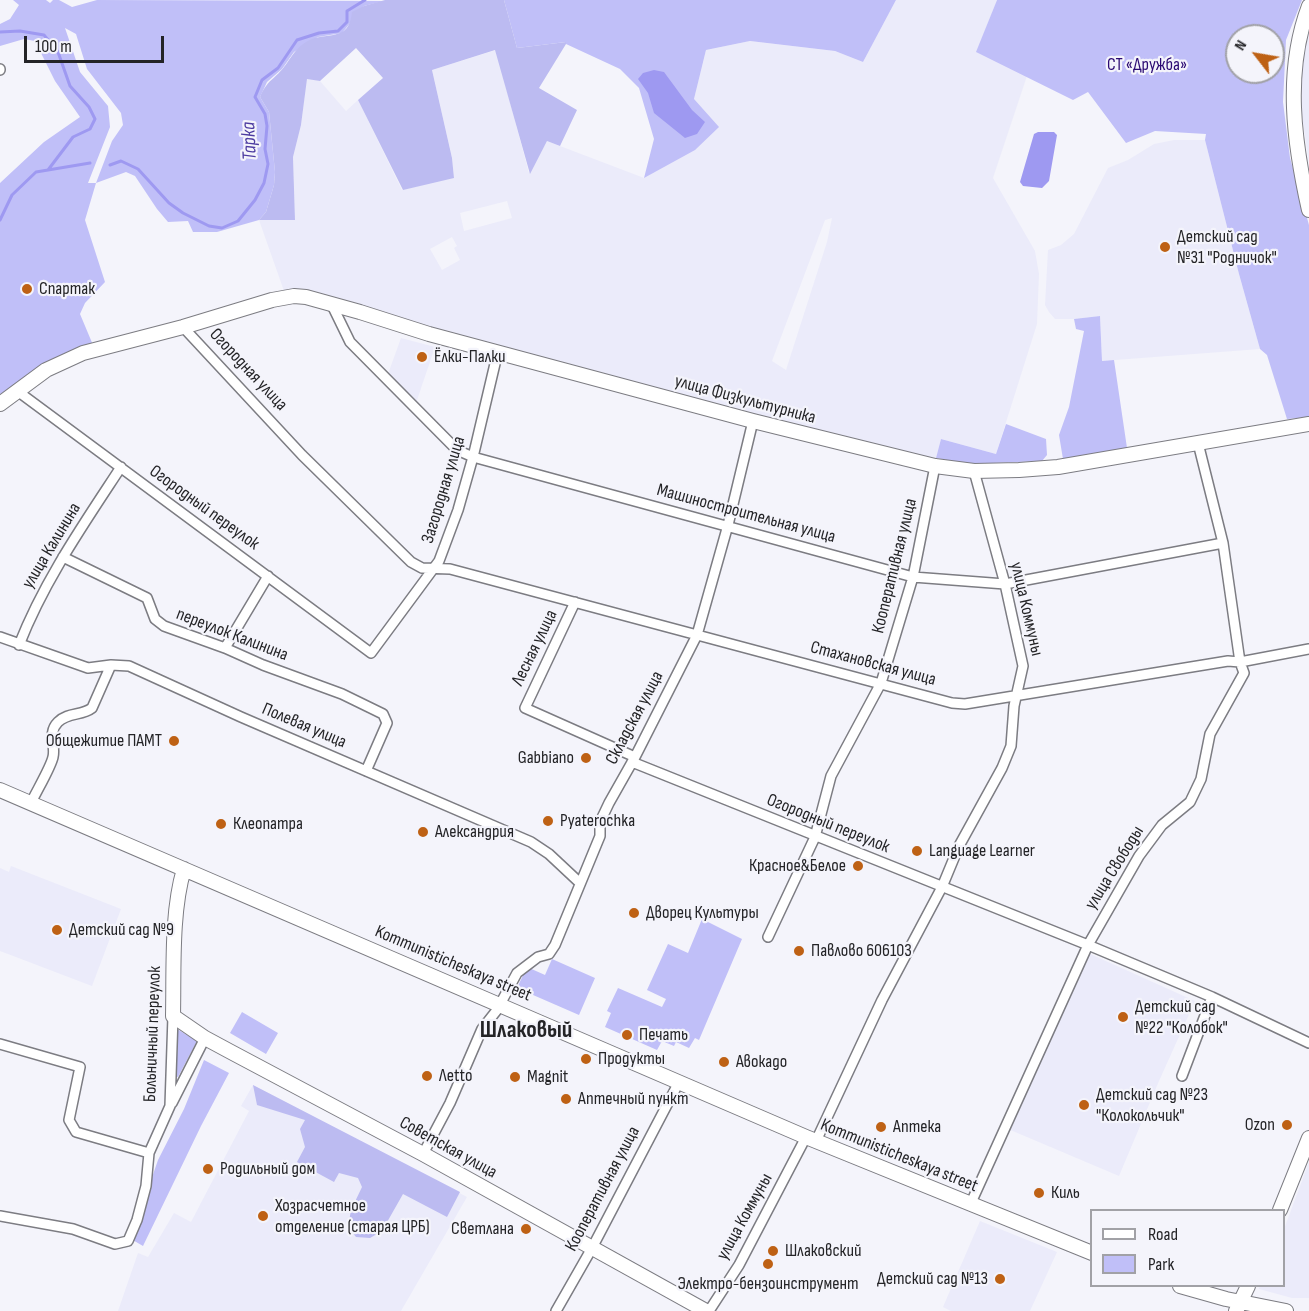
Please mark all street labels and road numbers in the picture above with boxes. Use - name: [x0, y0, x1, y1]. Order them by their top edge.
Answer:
- street label: Огородная улица: [204, 324, 292, 416]
- street label: улица Физкультурника: [672, 371, 818, 429]
- street label: Загородная улица: [417, 434, 471, 546]
- street label: Огородный переулок: [145, 461, 263, 555]
- street label: Машиностроительная улица: [654, 480, 838, 548]
- street label: Кооперативная улица: [868, 496, 922, 636]
- street label: улица Калинина: [18, 499, 86, 593]
- street label: улица Коммуны: [1005, 560, 1047, 658]
- street label: переулок Калинина: [173, 604, 291, 666]
- street label: Лесная улица: [507, 607, 563, 689]
- street label: Стахановская улица: [808, 637, 938, 691]
- street label: Складская улица: [601, 668, 669, 768]
- street label: Полевая улица: [259, 699, 349, 753]
- street label: Огородный переулок: [763, 790, 893, 858]
- street label: улица Свободы: [1081, 822, 1149, 914]
- street label: Kommunisticheskaya street: [372, 921, 534, 1007]
- street label: Больничный переулок: [140, 966, 166, 1102]
- street label: Советская улица: [395, 1112, 501, 1184]
- street label: Kommunisticheskaya street: [817, 1115, 981, 1197]
- street label: Кооперативная улица: [561, 1123, 645, 1255]
- street label: улица Коммуны: [712, 1170, 778, 1264]

